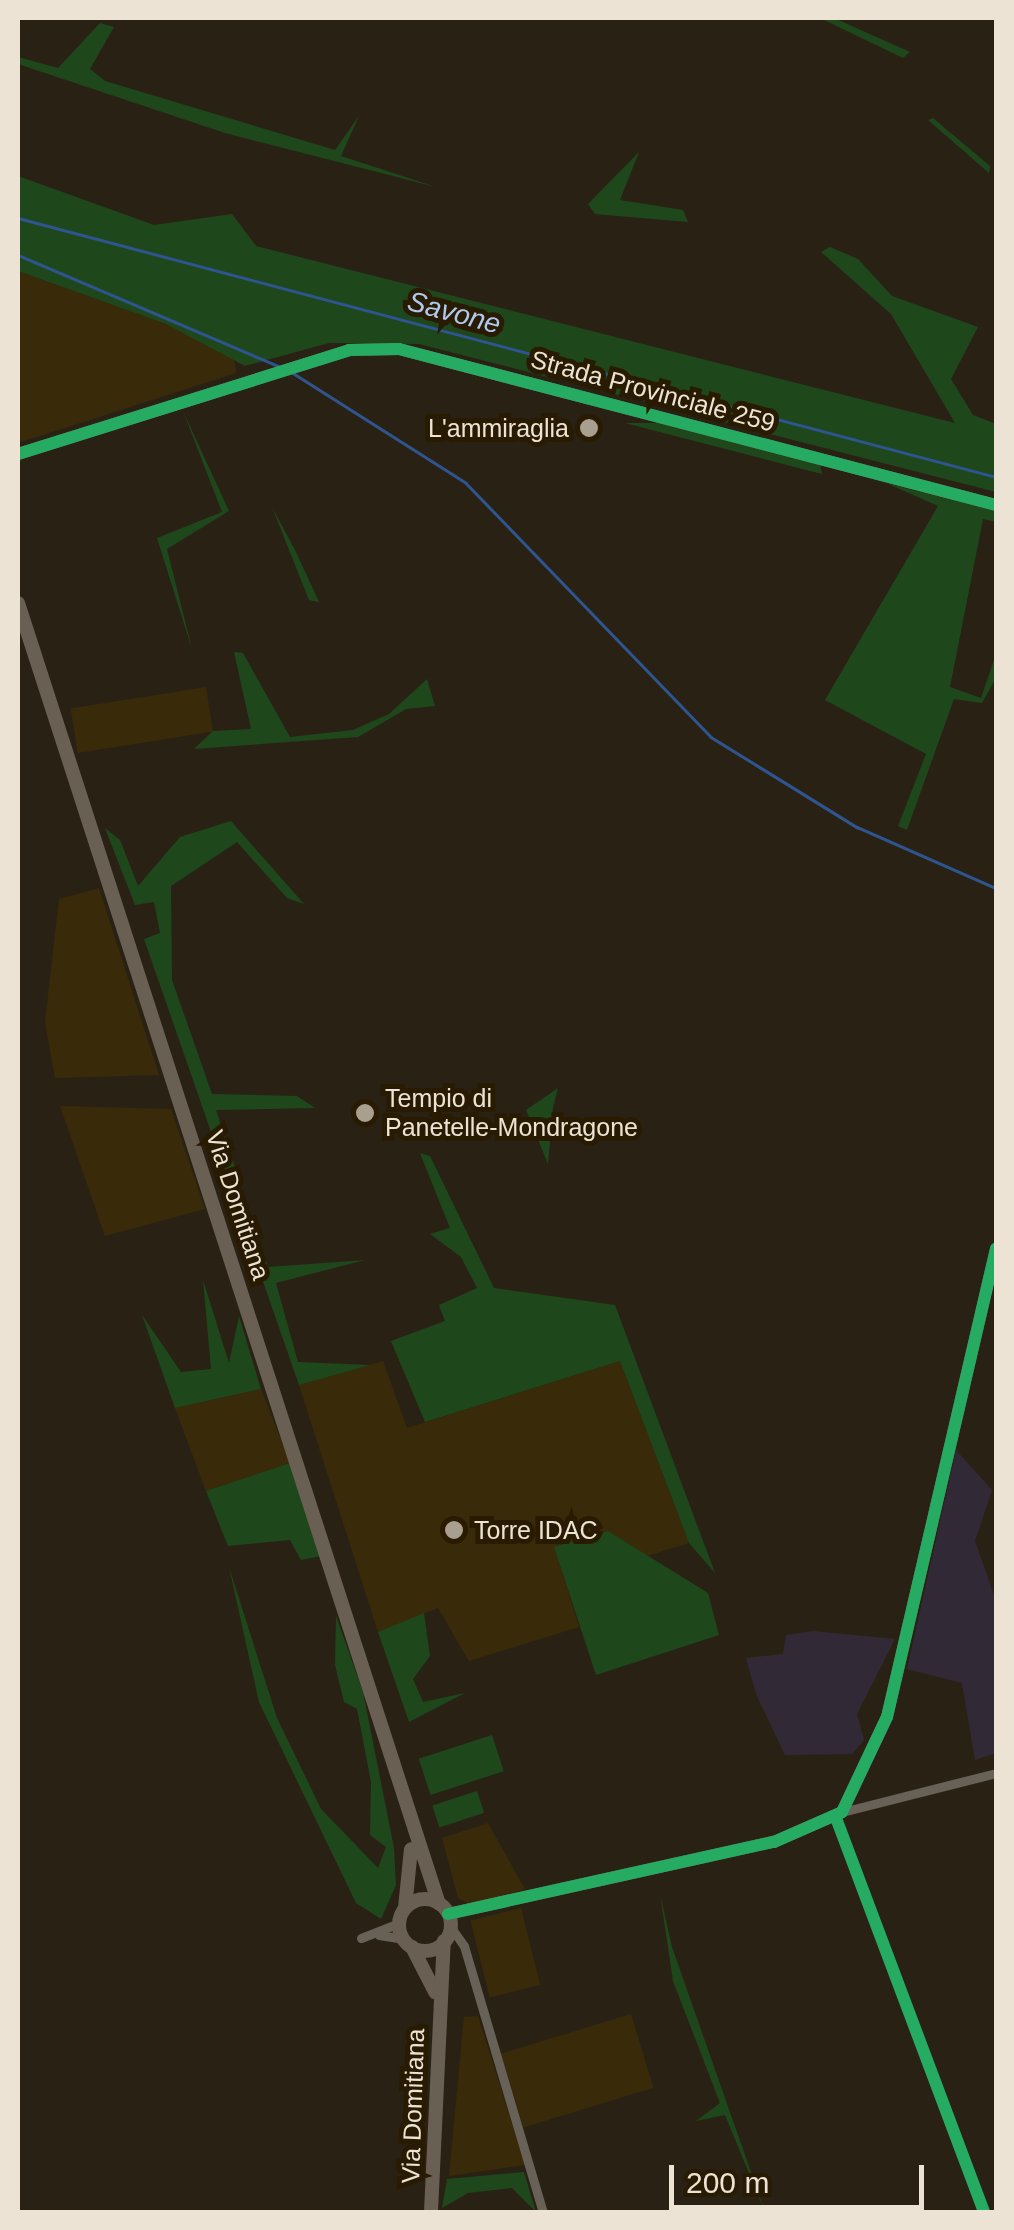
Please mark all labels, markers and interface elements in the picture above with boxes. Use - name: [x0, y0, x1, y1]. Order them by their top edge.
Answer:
- water label: Savone: [404, 284, 504, 342]
- street label: Strada Provinciale 259: [528, 344, 778, 438]
- place label: L'ammiraglia: [428, 413, 569, 443]
- marker: L'ammiraglia: [578, 417, 600, 439]
- place label: Tempio di Panetelle-Mondragone: [385, 1084, 638, 1143]
- marker: Tempio di Panetelle-Mondragone: [354, 1102, 376, 1124]
- street label: Via Domitiana: [200, 1127, 276, 1283]
- place label: Torre IDAC: [474, 1515, 598, 1545]
- marker: Torre IDAC: [443, 1519, 465, 1541]
- street label: Via Domitiana: [395, 2028, 431, 2184]
- scale bar: [674, 2145, 929, 2207]
- text: 200 m: [686, 2166, 769, 2199]

